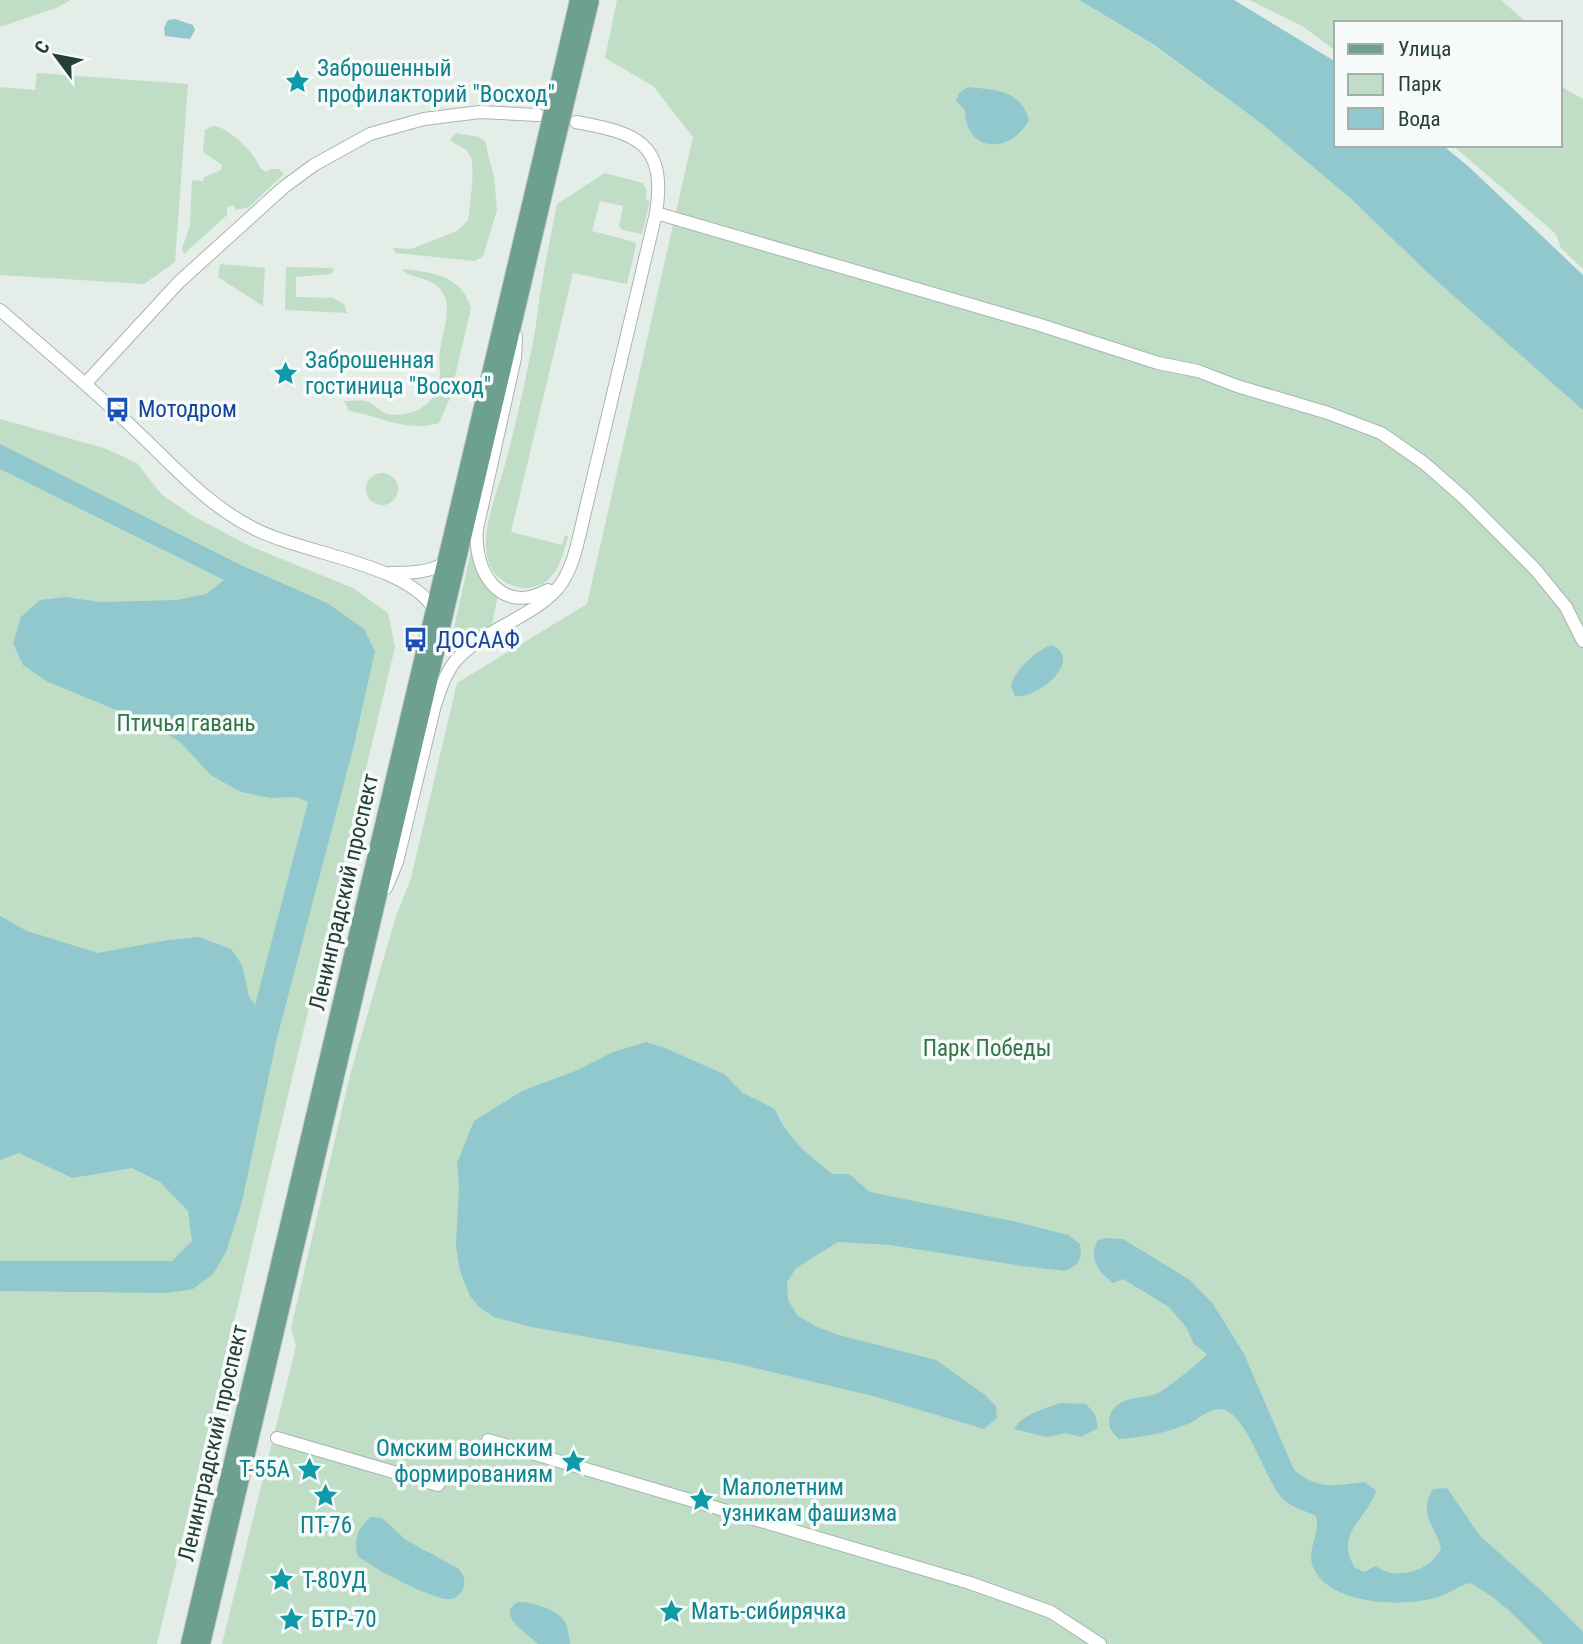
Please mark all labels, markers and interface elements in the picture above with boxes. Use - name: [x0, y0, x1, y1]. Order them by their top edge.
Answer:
- north arrow: [21, 21, 91, 91]
- legend: [1334, 21, 1562, 147]
- text: С: [29, 36, 55, 58]
- text: Улица: [1398, 37, 1451, 61]
- place label: Заброшенный профилакторий "Восход": [317, 55, 555, 108]
- place icon: Заброшенный профилакторий "Восход": [283, 67, 311, 95]
- text: Парк: [1398, 72, 1442, 96]
- text: Вода: [1398, 107, 1441, 131]
- place label: Заброшенная гостиница "Восход": [305, 347, 491, 400]
- place icon: Заброшенная гостиница "Восход": [271, 359, 299, 387]
- bus stop icon: Мотодром: [104, 395, 132, 423]
- place label: Мотодром: [138, 396, 237, 423]
- bus stop icon: ДОСААФ: [402, 626, 430, 654]
- place label: ДОСААФ: [436, 627, 520, 654]
- park label: Птичья гавань: [116, 710, 256, 737]
- street label: Ленинградский проспект: [304, 771, 384, 1013]
- park label: Парк Победы: [923, 1035, 1051, 1062]
- street label: Ленинградский проспект: [173, 1322, 253, 1564]
- place label: Омским воинским формированиям: [376, 1435, 553, 1488]
- place icon: Омским воинским формированиям: [559, 1447, 587, 1475]
- place icon: Т-55А: [296, 1455, 324, 1483]
- place label: Т-55А: [239, 1456, 290, 1483]
- place label: Малолетним узникам фашизма: [722, 1474, 897, 1527]
- place icon: ПТ-76: [312, 1481, 340, 1509]
- place icon: Малолетним узникам фашизма: [688, 1486, 716, 1514]
- place label: ПТ-76: [300, 1512, 352, 1539]
- place icon: Т-80УД: [268, 1566, 296, 1594]
- place label: Т-80УД: [302, 1567, 367, 1594]
- place icon: Мать-сибирячка: [657, 1597, 685, 1625]
- place label: Мать-сибирячка: [691, 1598, 846, 1625]
- place icon: БТР-70: [277, 1605, 305, 1633]
- place label: БТР-70: [311, 1606, 377, 1633]

